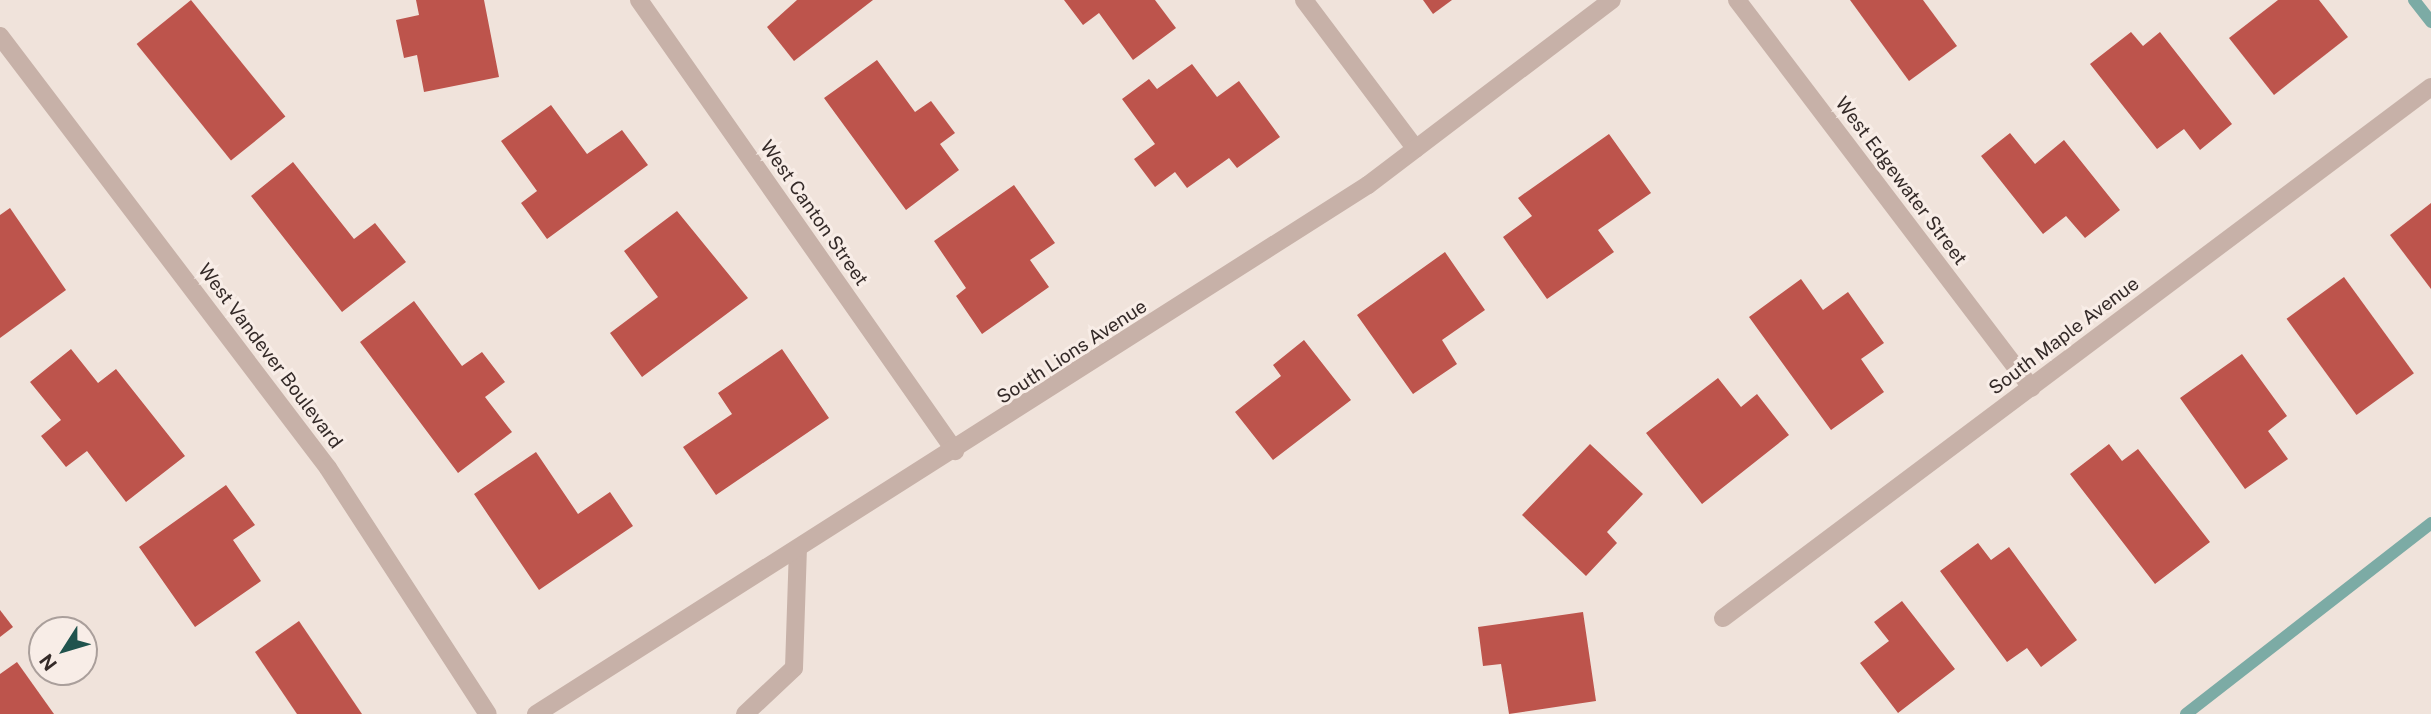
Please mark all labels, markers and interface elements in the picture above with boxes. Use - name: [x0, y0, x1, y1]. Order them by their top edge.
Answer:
- street label: West Edgewater Street: [1830, 92, 1972, 270]
- street label: West Canton Street: [755, 136, 873, 290]
- street label: West Vandever Boulevard: [193, 259, 347, 453]
- street label: South Maple Avenue: [1984, 272, 2144, 400]
- street label: South Lions Avenue: [993, 295, 1151, 409]
- north arrow: [28, 616, 98, 686]
- text: N: [35, 650, 61, 675]

